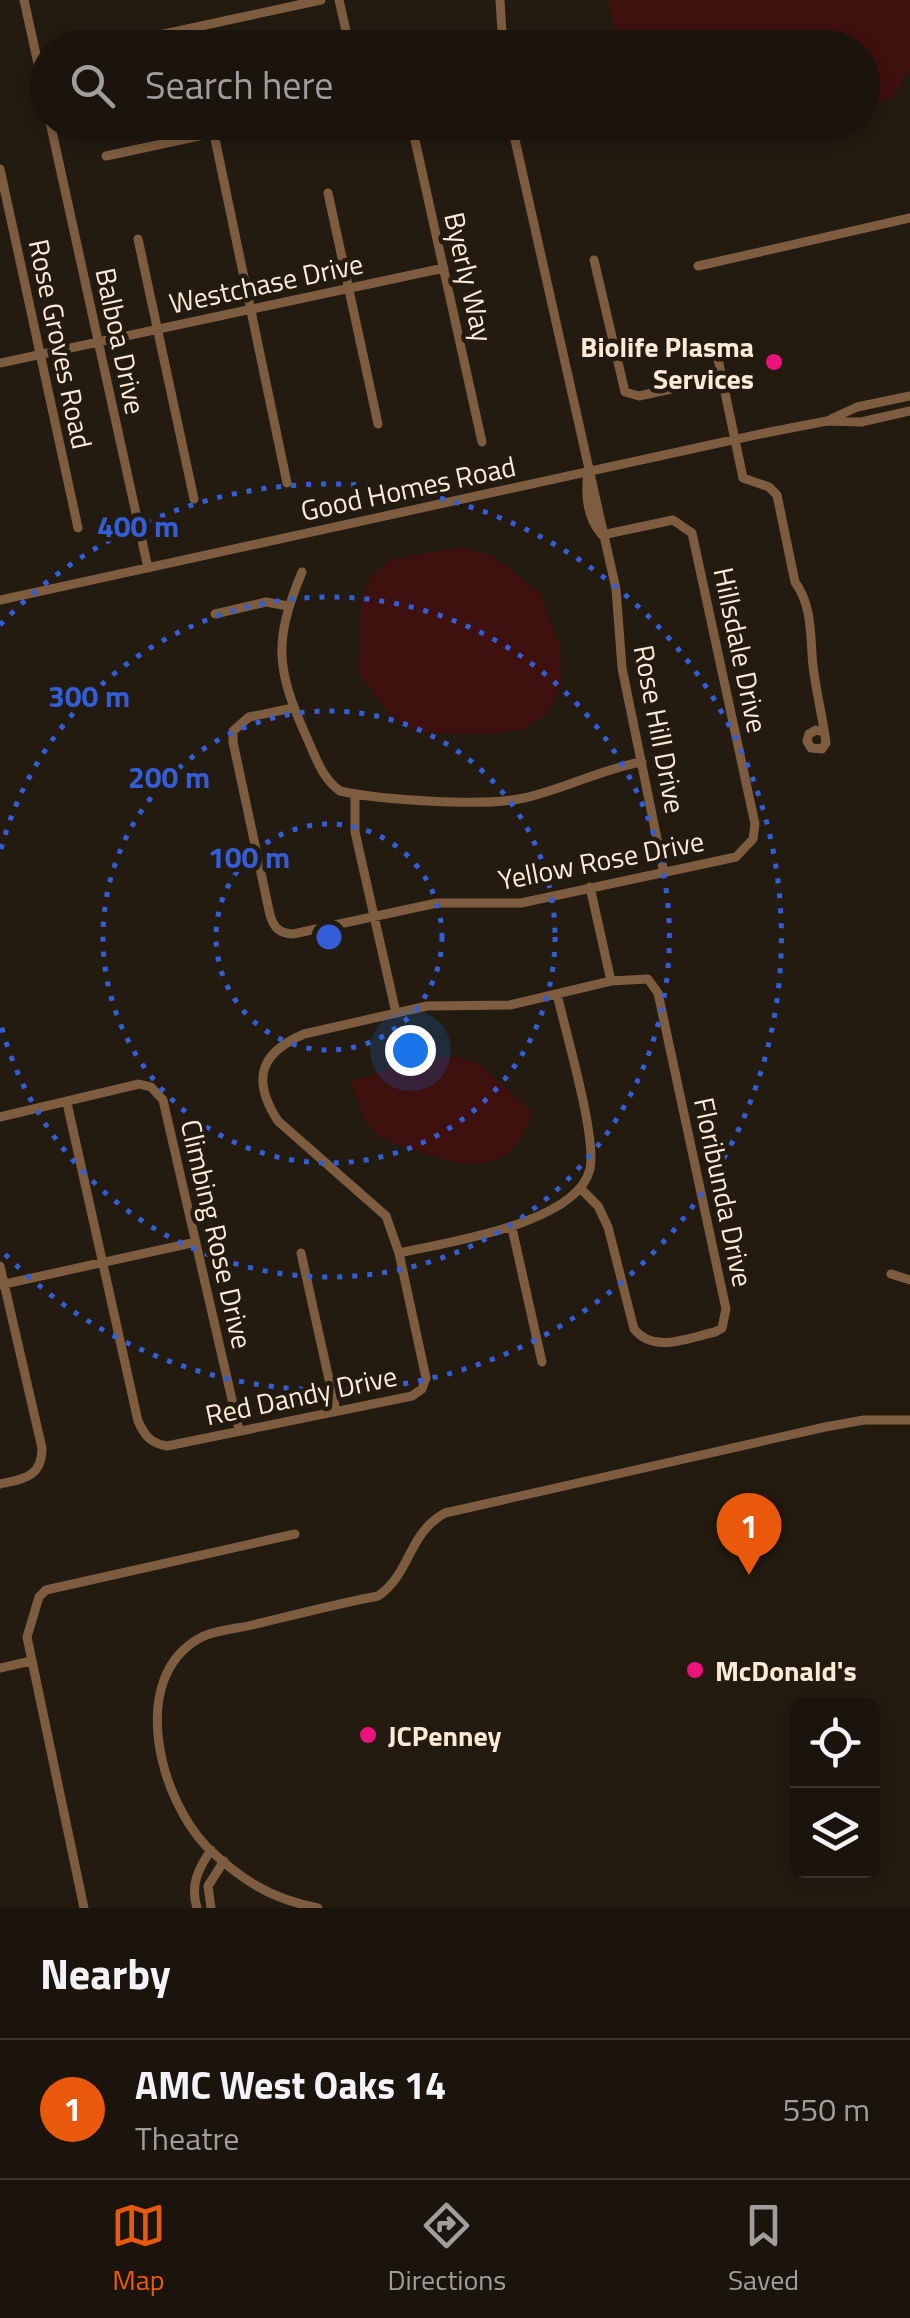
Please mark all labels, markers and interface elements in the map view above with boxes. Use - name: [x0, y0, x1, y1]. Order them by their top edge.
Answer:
- search box: [30, 30, 880, 140]
- text: Search here: [145, 56, 333, 114]
- icon: search: [65, 58, 120, 113]
- street label: Byerly Way: [433, 208, 505, 346]
- street label: Rose Groves Road: [18, 235, 104, 453]
- street label: Westchase Drive: [165, 241, 367, 325]
- street label: Balboa Drive: [85, 264, 157, 418]
- place label: Biolife Plasma Services: [580, 325, 754, 400]
- marker: Biolife Plasma Services: [763, 351, 785, 373]
- street label: Good Homes Road: [297, 444, 519, 532]
- text: 400 m: [97, 503, 179, 549]
- street label: Hillsdale Drive: [703, 563, 779, 737]
- street label: Rose Hill Drive: [623, 641, 697, 817]
- text: 300 m: [48, 673, 130, 719]
- text: 200 m: [128, 754, 210, 800]
- street label: Yellow Rose Drive: [494, 819, 708, 901]
- text: 100 m: [208, 834, 290, 880]
- centre of rings: [311, 919, 347, 955]
- your location: [385, 1025, 436, 1076]
- street label: Floribunda Drive: [683, 1093, 765, 1291]
- street label: Climbing Rose Drive: [170, 1115, 264, 1353]
- street label: Red Dandy Drive: [201, 1354, 401, 1436]
- pin: 1: [716, 1492, 782, 1575]
- place label: McDonald's: [715, 1649, 857, 1692]
- marker: McDonald's: [684, 1659, 706, 1681]
- map controls: [790, 1698, 880, 1878]
- button: locate: [790, 1698, 880, 1788]
- place label: JCPenney: [388, 1714, 501, 1757]
- marker: JCPenney: [357, 1724, 379, 1746]
- button: layers: [790, 1788, 880, 1878]
- text: Nearby: [40, 1941, 171, 2005]
- text: AMC West Oaks 14: [135, 2056, 446, 2114]
- text: 1: [64, 2085, 81, 2133]
- text: 550 m: [782, 2085, 870, 2133]
- text: Theatre: [135, 2114, 239, 2162]
- tab: Map: [111, 2198, 166, 2301]
- tab: Directions: [388, 2198, 506, 2301]
- tab: Saved: [728, 2198, 799, 2301]

